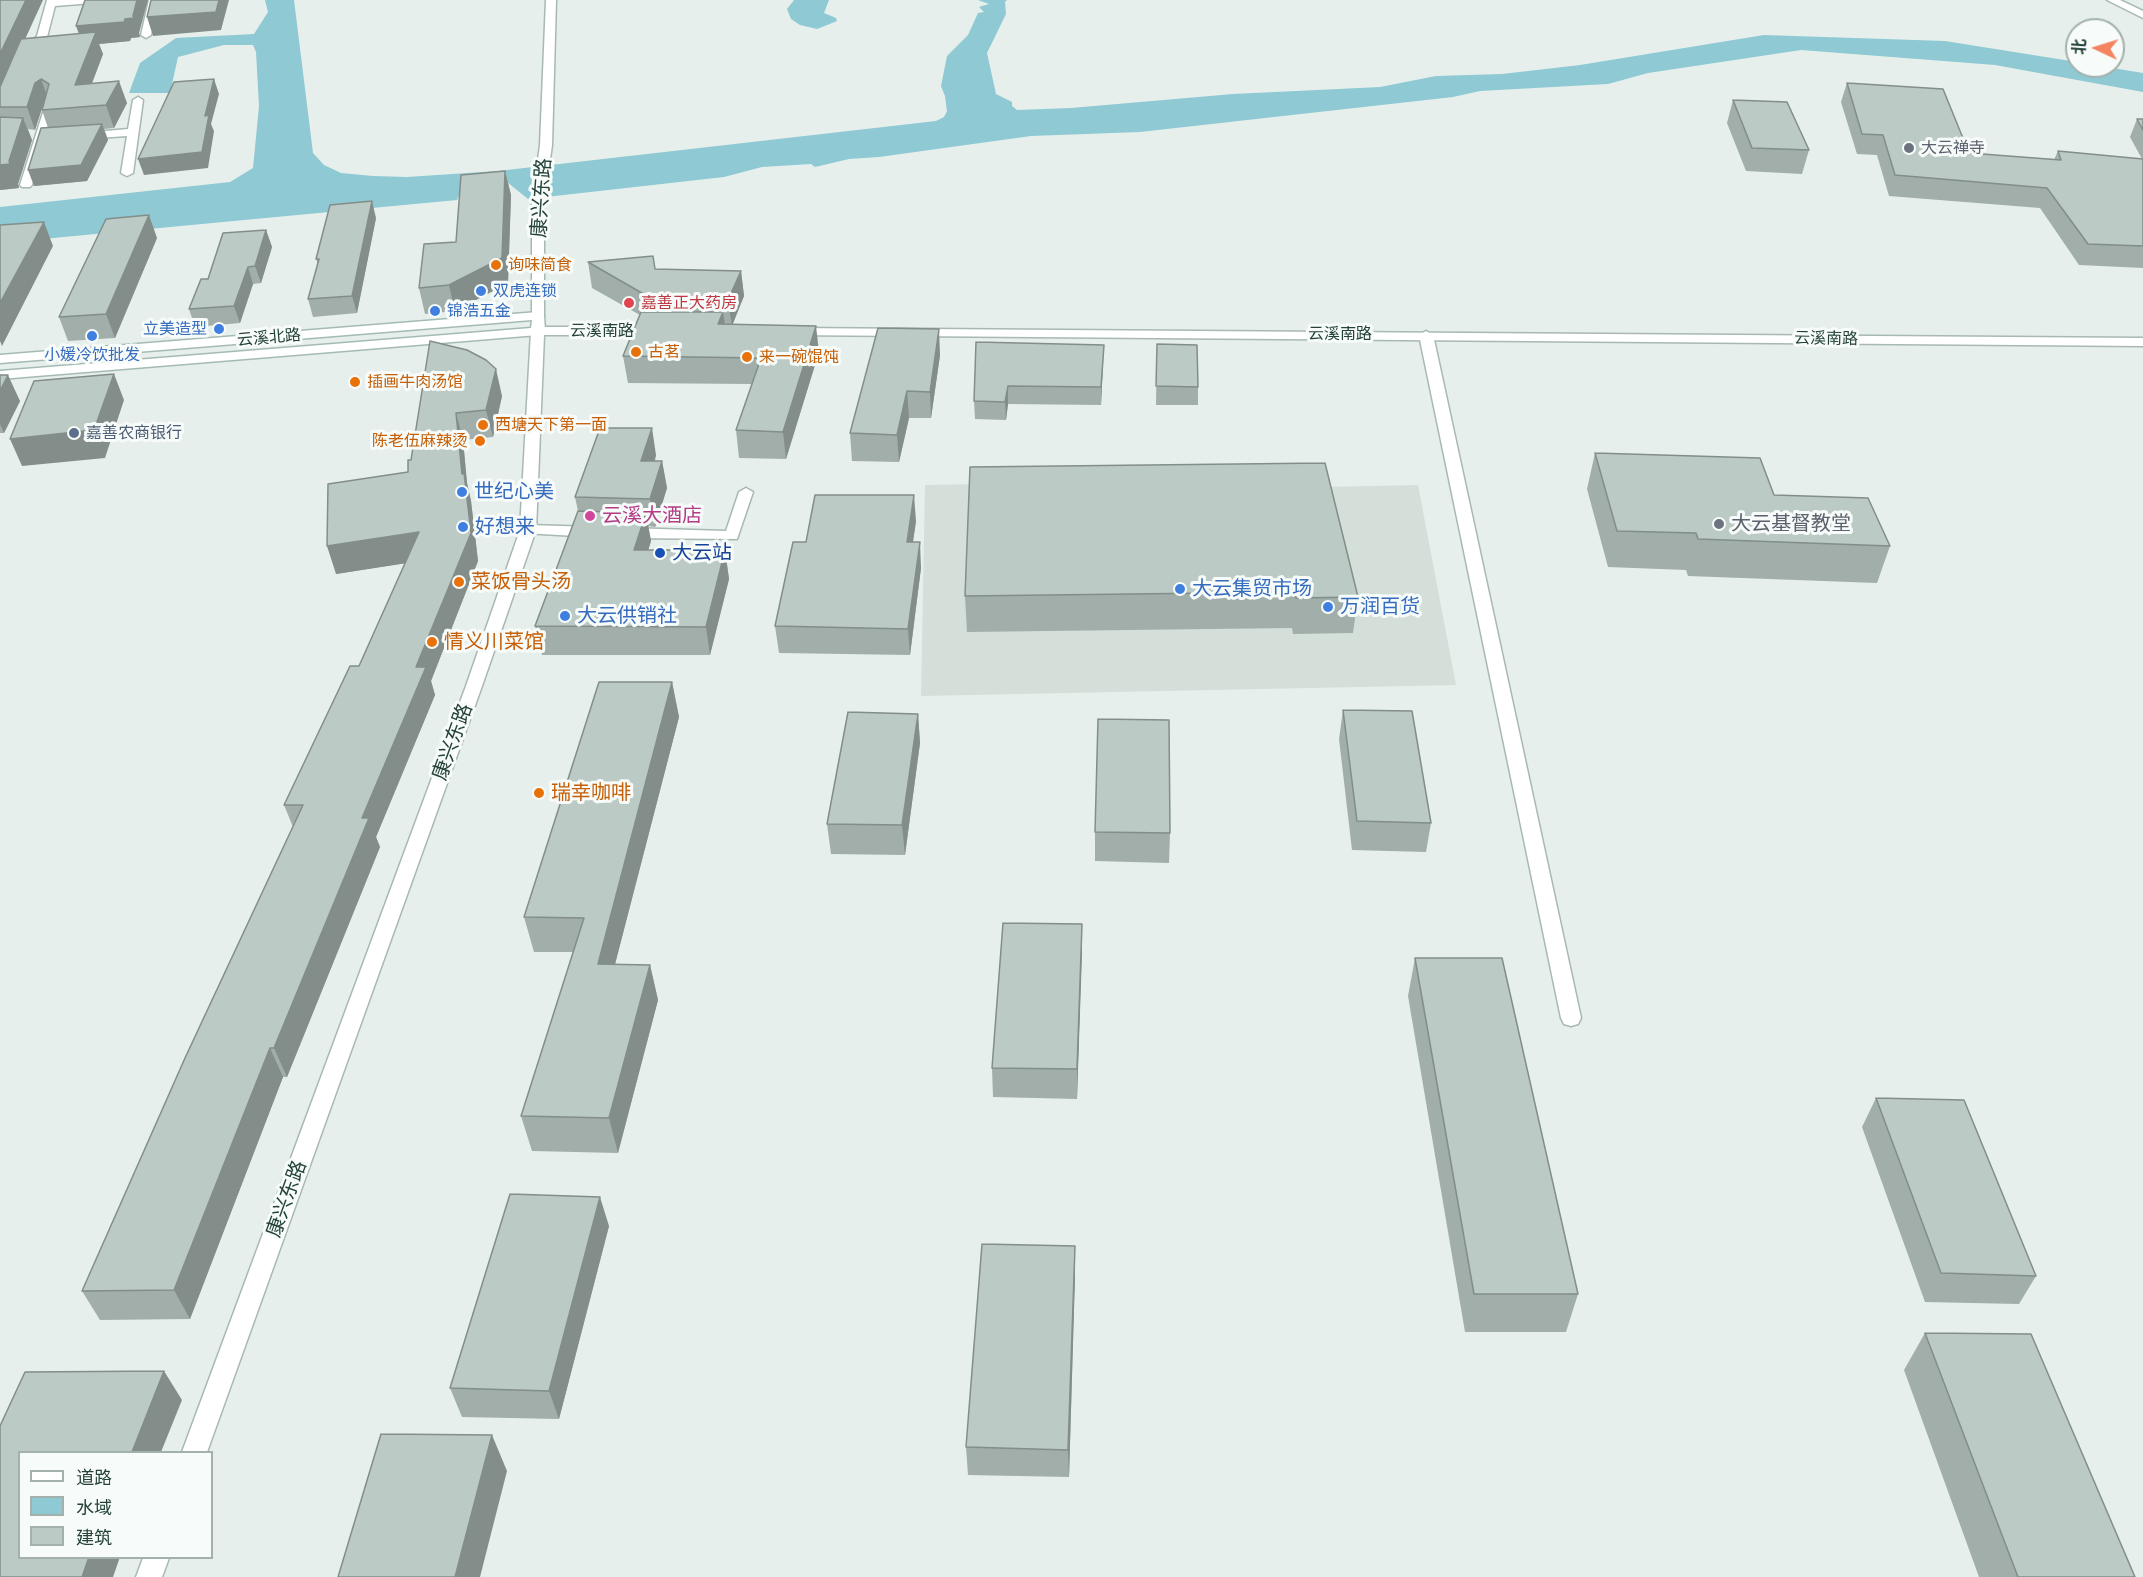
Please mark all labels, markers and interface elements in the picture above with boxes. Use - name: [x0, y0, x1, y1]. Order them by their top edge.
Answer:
- north arrow: [2065, 18, 2125, 78]
- text: 北: [2068, 38, 2091, 56]
- place label: 大云禅寺: [1921, 138, 1985, 158]
- marker: 大云禅寺: [1902, 141, 1916, 155]
- street label: 康兴东路: [527, 157, 557, 239]
- place label: 询味简食: [508, 255, 572, 275]
- marker: 询味简食: [489, 258, 503, 272]
- place label: 双虎连锁: [493, 281, 557, 301]
- marker: 双虎连锁: [474, 284, 488, 298]
- place label: 嘉善正大药房: [641, 293, 737, 313]
- marker: 嘉善正大药房: [622, 296, 636, 310]
- place label: 锦浩五金: [447, 301, 511, 321]
- marker: 锦浩五金: [428, 304, 442, 318]
- place label: 立美造型: [143, 319, 207, 339]
- street label: 云溪南路: [570, 321, 634, 341]
- marker: 立美造型: [212, 322, 226, 336]
- street label: 云溪南路: [1308, 324, 1372, 344]
- street label: 云溪北路: [236, 326, 302, 350]
- marker: 小媛冷饮批发: [85, 329, 99, 343]
- street label: 云溪南路: [1794, 329, 1858, 349]
- place label: 古茗: [648, 342, 680, 362]
- place label: 小媛冷饮批发: [44, 345, 140, 365]
- marker: 古茗: [629, 345, 643, 359]
- place label: 来一碗馄饨: [759, 347, 839, 367]
- marker: 来一碗馄饨: [740, 350, 754, 364]
- place label: 插画牛肉汤馆: [367, 372, 463, 392]
- marker: 插画牛肉汤馆: [348, 375, 362, 389]
- place label: 西塘天下第一面: [495, 415, 607, 435]
- marker: 西塘天下第一面: [476, 418, 490, 432]
- place label: 嘉善农商银行: [86, 423, 182, 443]
- marker: 嘉善农商银行: [67, 426, 81, 440]
- place label: 陈老伍麻辣烫: [372, 431, 468, 451]
- marker: 陈老伍麻辣烫: [473, 434, 487, 448]
- place label: 世纪心美: [474, 480, 554, 504]
- marker: 世纪心美: [455, 485, 469, 499]
- place label: 云溪大酒店: [602, 504, 702, 528]
- marker: 云溪大酒店: [583, 509, 597, 523]
- place label: 大云基督教堂: [1731, 512, 1851, 536]
- place label: 好想来: [475, 515, 535, 539]
- marker: 大云基督教堂: [1712, 517, 1726, 531]
- marker: 好想来: [456, 520, 470, 534]
- place label: 大云站: [672, 541, 732, 565]
- marker: 大云站: [653, 546, 667, 560]
- place label: 菜饭骨头汤: [471, 570, 571, 594]
- marker: 菜饭骨头汤: [452, 575, 466, 589]
- place label: 大云集贸市场: [1192, 577, 1312, 601]
- marker: 大云集贸市场: [1173, 582, 1187, 596]
- place label: 万润百货: [1340, 595, 1420, 619]
- marker: 万润百货: [1321, 600, 1335, 614]
- place label: 大云供销社: [577, 604, 677, 628]
- marker: 大云供销社: [558, 609, 572, 623]
- place label: 情义川菜馆: [444, 630, 544, 654]
- marker: 情义川菜馆: [425, 635, 439, 649]
- street label: 康兴东路: [428, 700, 478, 784]
- place label: 瑞幸咖啡: [551, 781, 631, 805]
- marker: 瑞幸咖啡: [532, 786, 546, 800]
- street label: 康兴东路: [262, 1157, 312, 1241]
- legend: [18, 1451, 213, 1559]
- text: 道路: [76, 1465, 112, 1489]
- text: 水域: [76, 1495, 112, 1519]
- text: 建筑: [76, 1525, 112, 1549]

